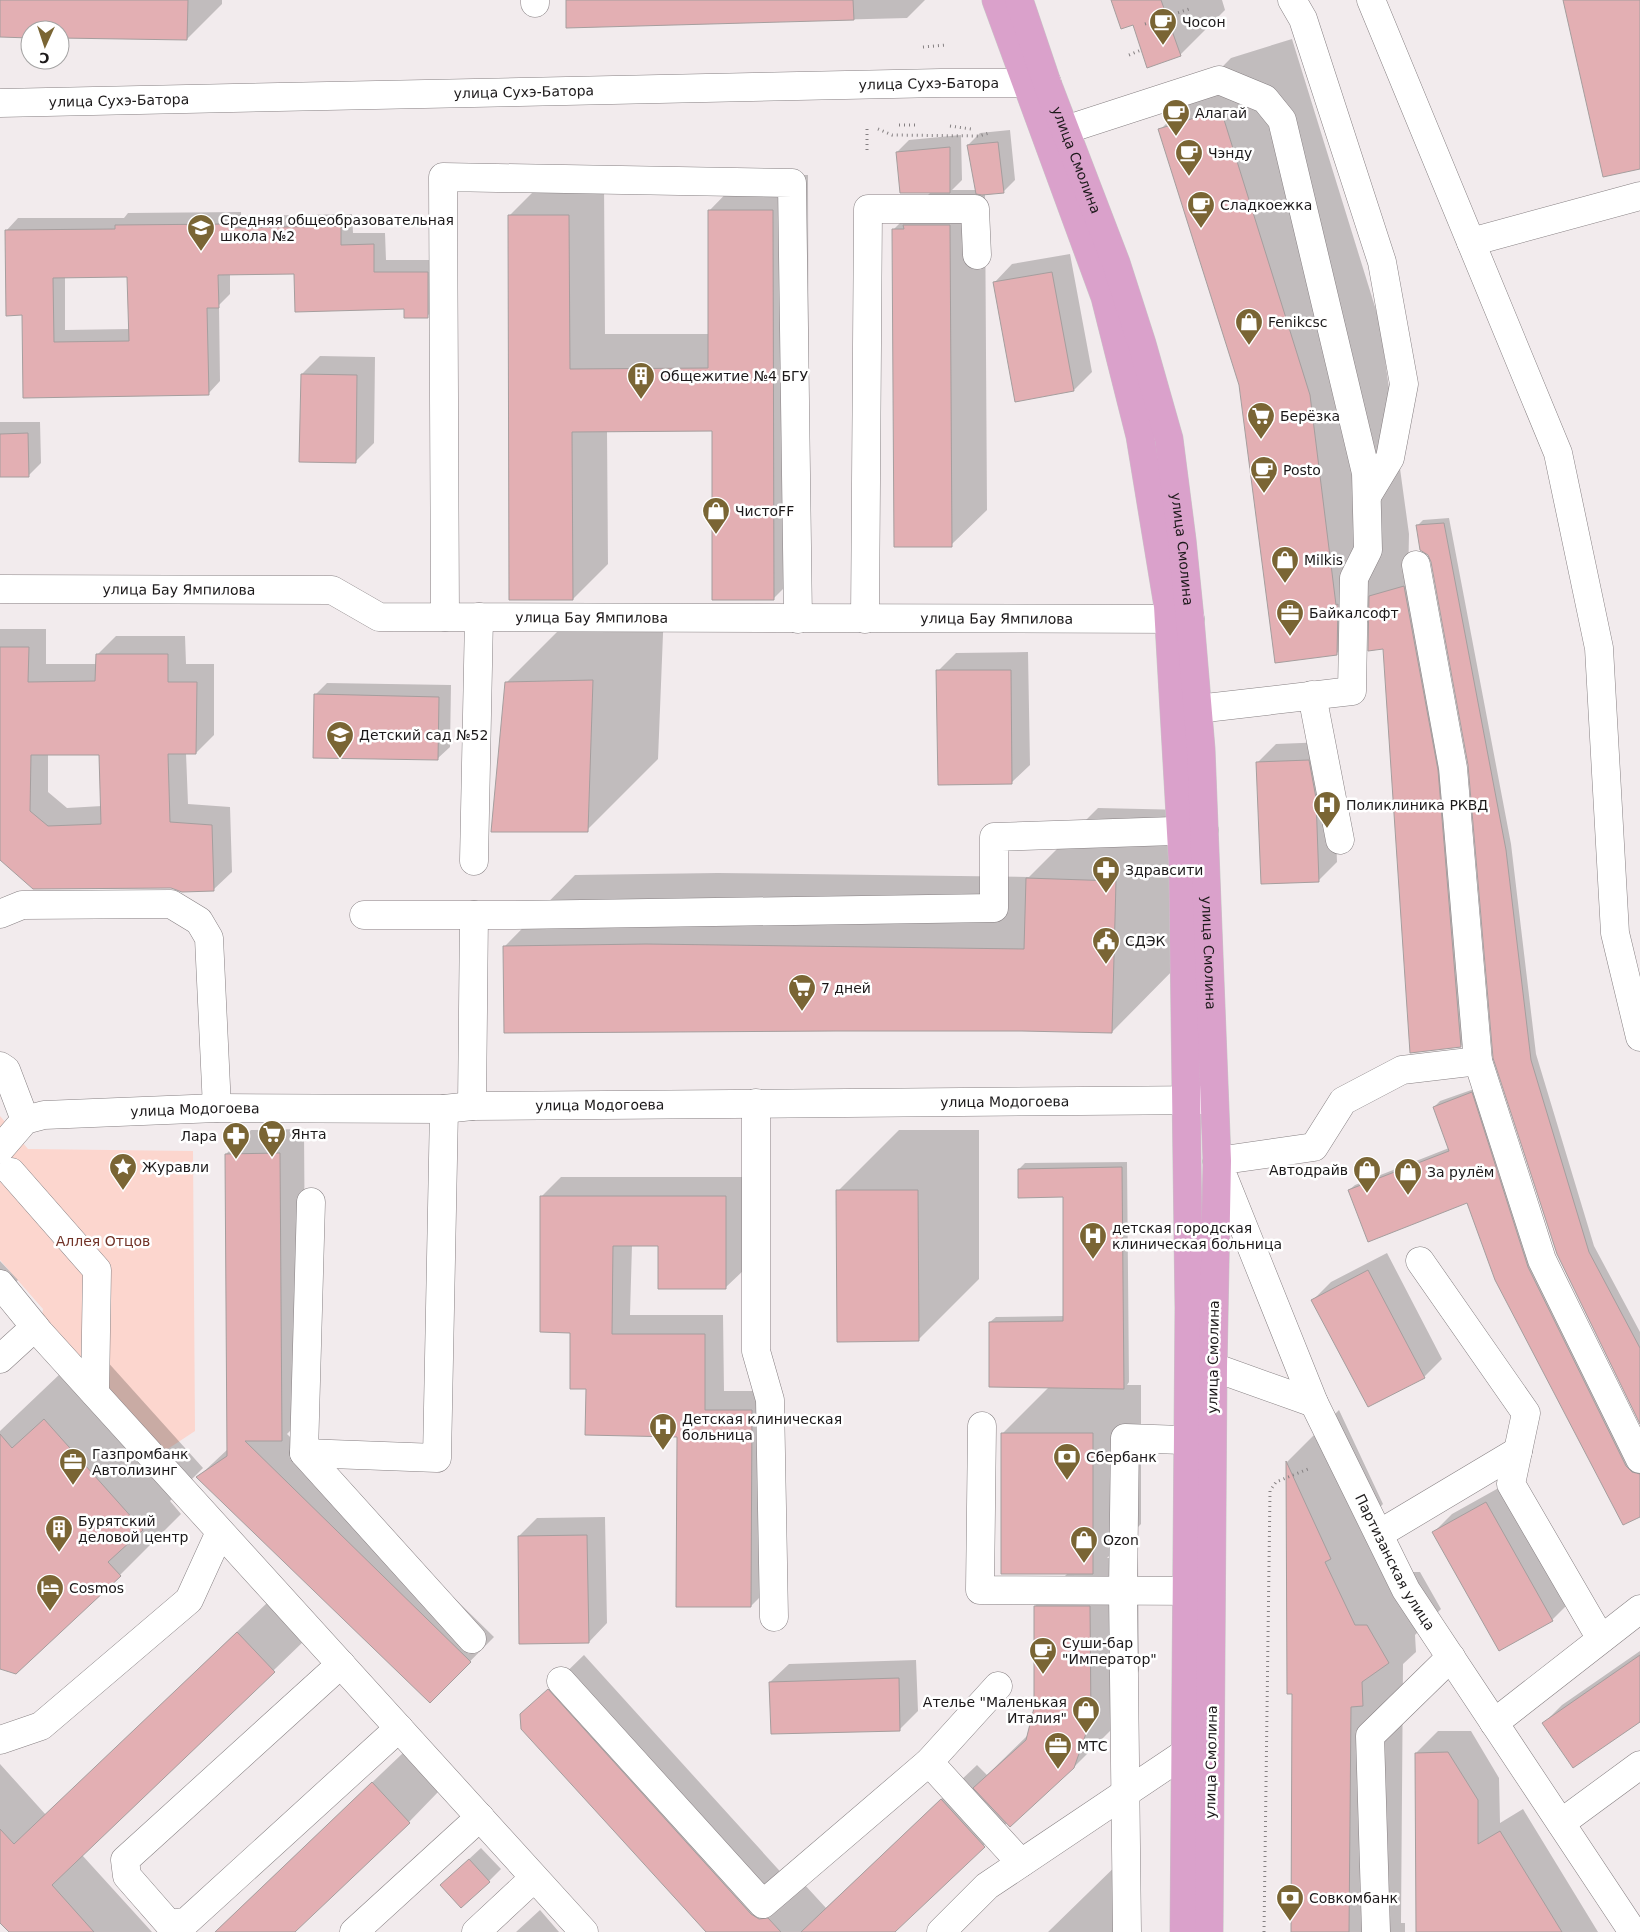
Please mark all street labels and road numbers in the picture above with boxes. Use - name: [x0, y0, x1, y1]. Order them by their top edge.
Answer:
- street label: улица Сухэ-Батора: [858, 75, 999, 93]
- street label: улица Сухэ-Батора: [453, 82, 594, 101]
- street label: улица Сухэ-Батора: [49, 91, 189, 110]
- street label: улица Смолина: [1049, 104, 1104, 216]
- street label: улица Смолина: [1168, 492, 1197, 606]
- street label: улица Бау Ямпилова: [103, 581, 255, 598]
- street label: улица Бау Ямпилова: [515, 609, 668, 626]
- street label: улица Бау Ямпилова: [920, 610, 1073, 627]
- street label: улица Смолина: [1199, 896, 1219, 1010]
- street label: улица Модогоева: [940, 1093, 1069, 1110]
- street label: улица Модогоева: [535, 1096, 664, 1113]
- street label: улица Модогоева: [130, 1100, 260, 1119]
- street label: улица Смолина: [1204, 1300, 1222, 1414]
- street label: Партизанская улица: [1352, 1491, 1438, 1633]
- street label: улица Смолина: [1202, 1705, 1220, 1819]

